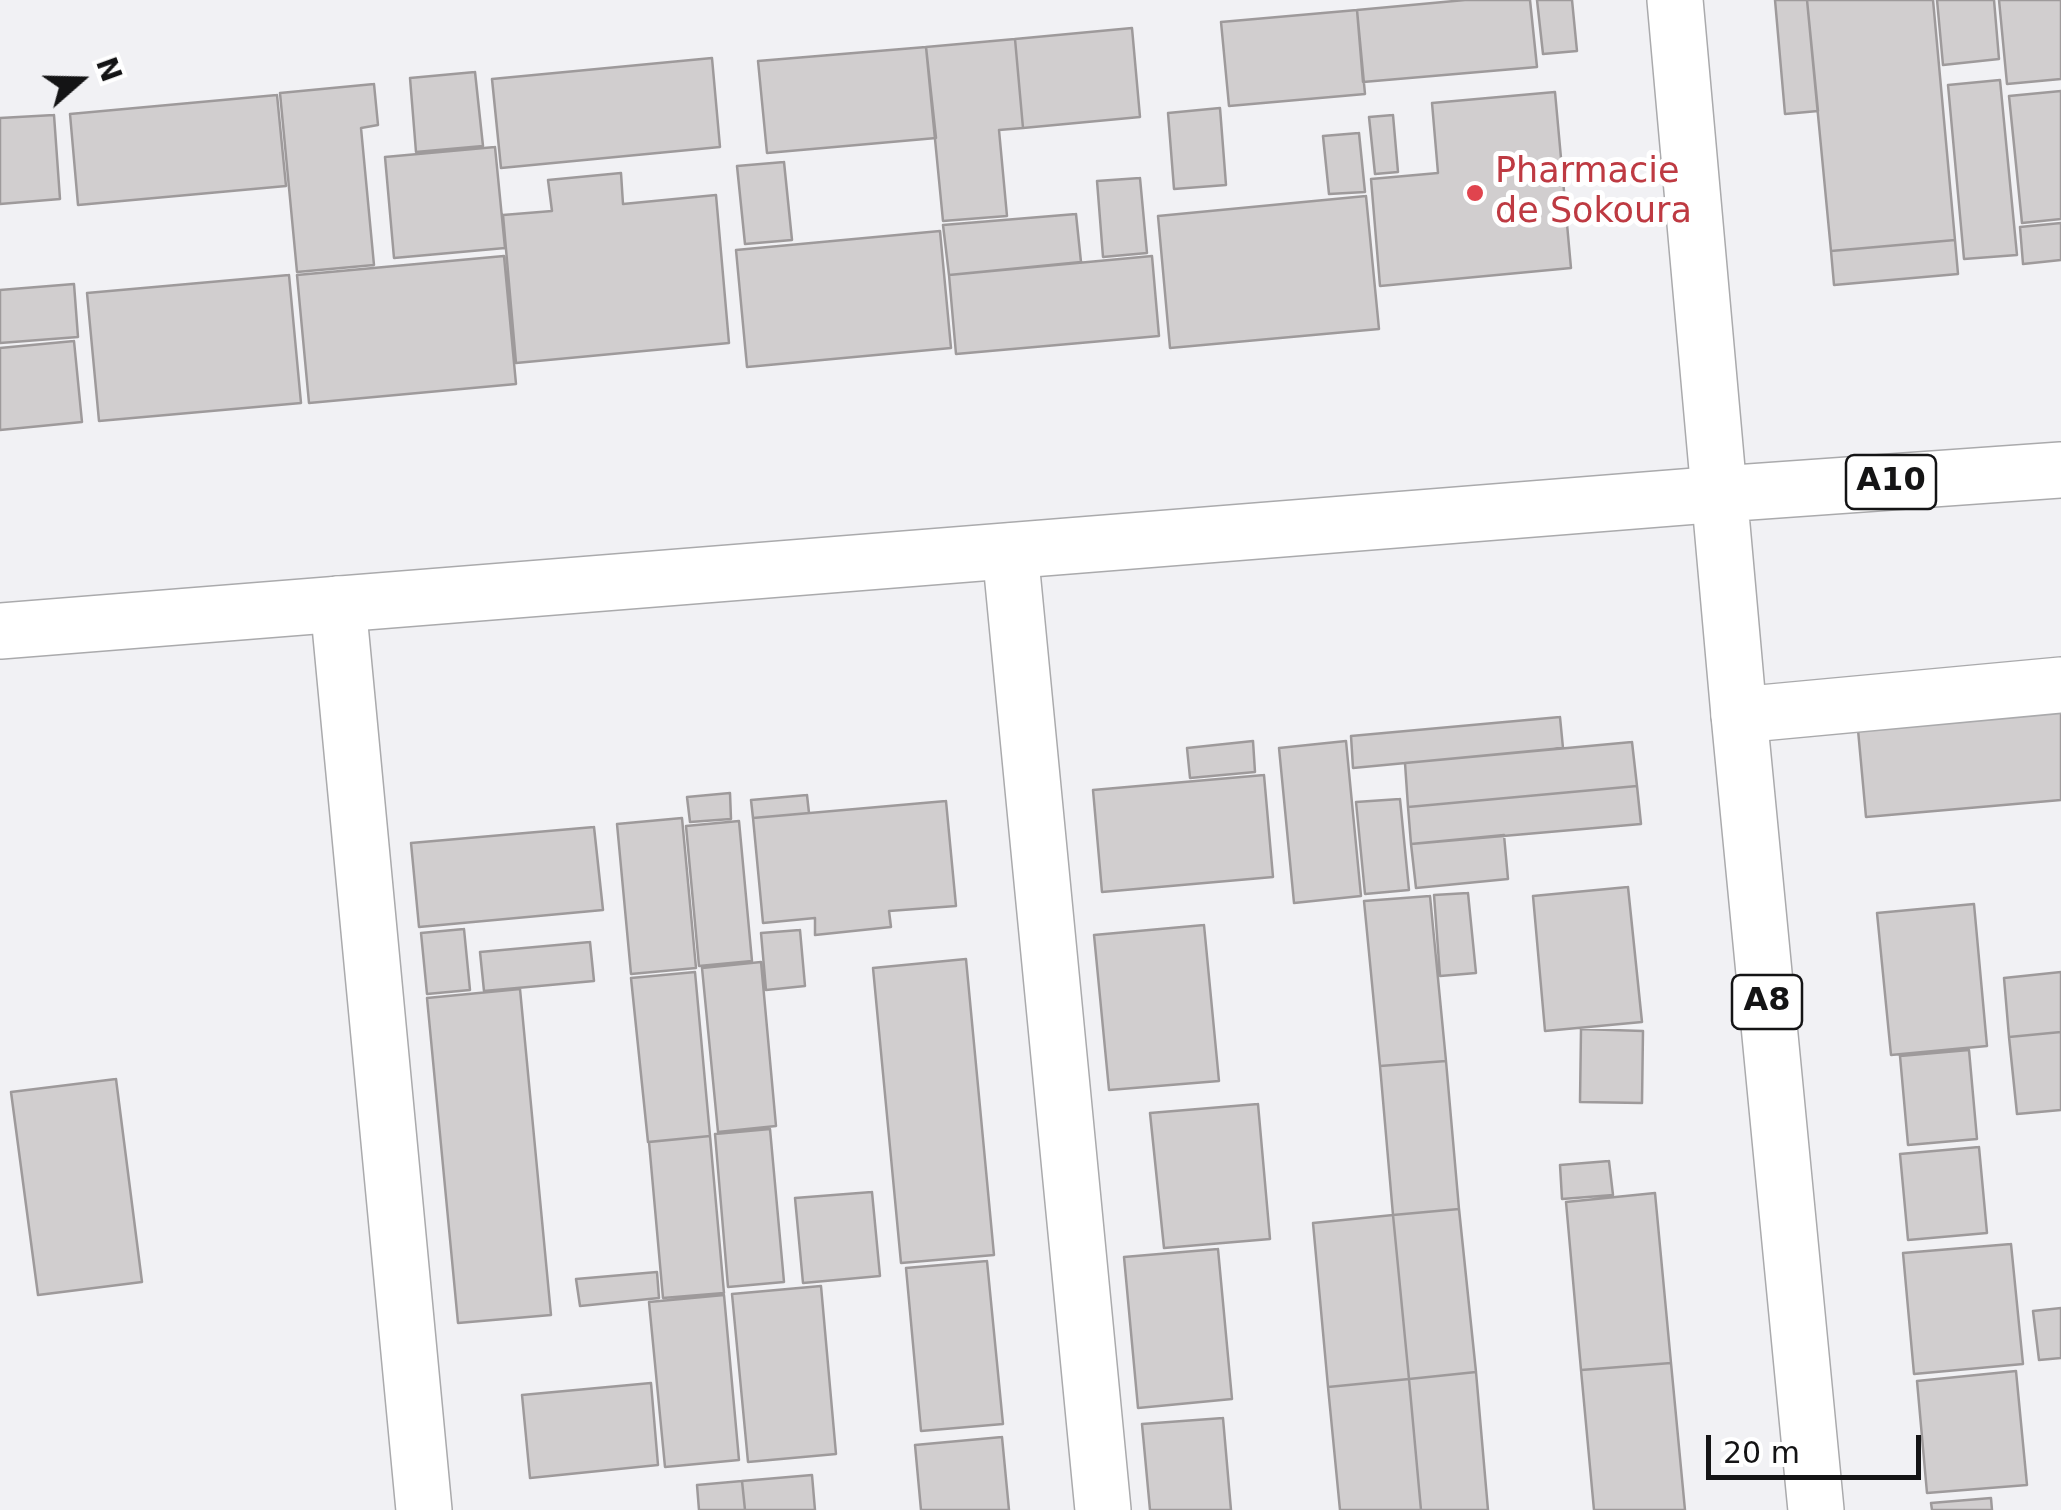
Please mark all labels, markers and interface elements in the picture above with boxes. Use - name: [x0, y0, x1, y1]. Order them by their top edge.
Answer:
- north arrow: [30, 30, 130, 130]
- text: N: [89, 53, 128, 86]
- place label: Pharmacie de Sokoura: [1495, 152, 1692, 234]
- marker: Pharmacie de Sokoura: [1464, 182, 1486, 204]
- road number: A10: [1846, 455, 1936, 509]
- road number: A8: [1732, 975, 1802, 1029]
- scale bar: [1711, 1415, 1926, 1477]
- text: 20 m: [1723, 1435, 1800, 1470]

